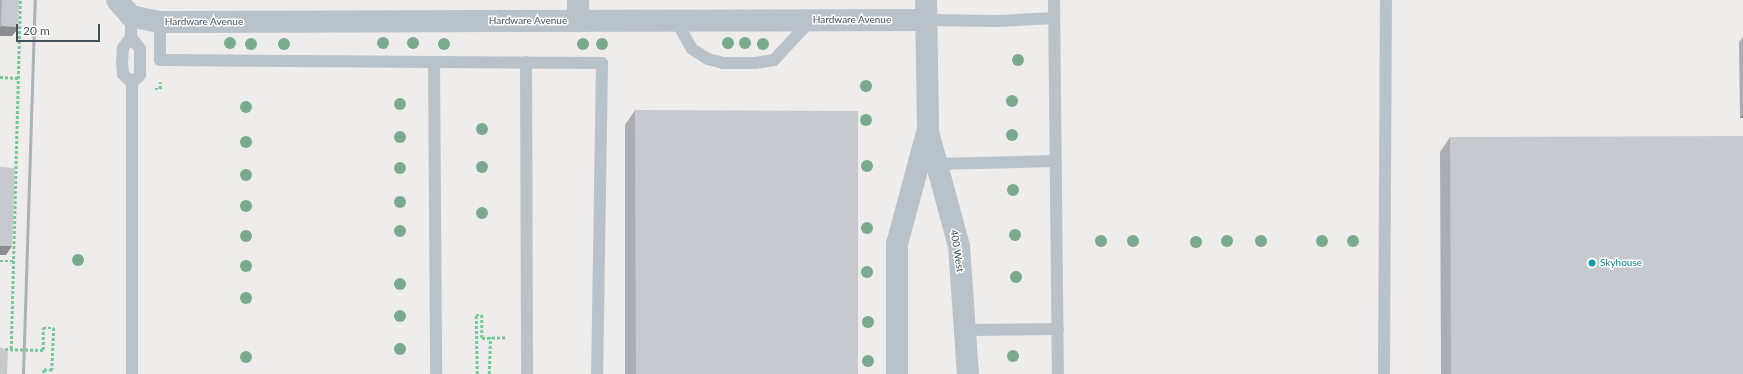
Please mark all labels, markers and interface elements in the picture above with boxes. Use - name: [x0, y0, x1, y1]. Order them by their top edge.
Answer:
- street label: Hardware Avenue: [813, 14, 891, 26]
- street label: Hardware Avenue: [489, 15, 567, 27]
- scale bar: [18, 16, 102, 42]
- street label: Hardware Avenue: [165, 16, 243, 28]
- text: 20 m: [23, 23, 50, 38]
- street label: 400 West: [948, 229, 966, 273]
- place label: Skyhouse: [1600, 257, 1642, 269]
- marker: Skyhouse: [1587, 258, 1597, 268]

